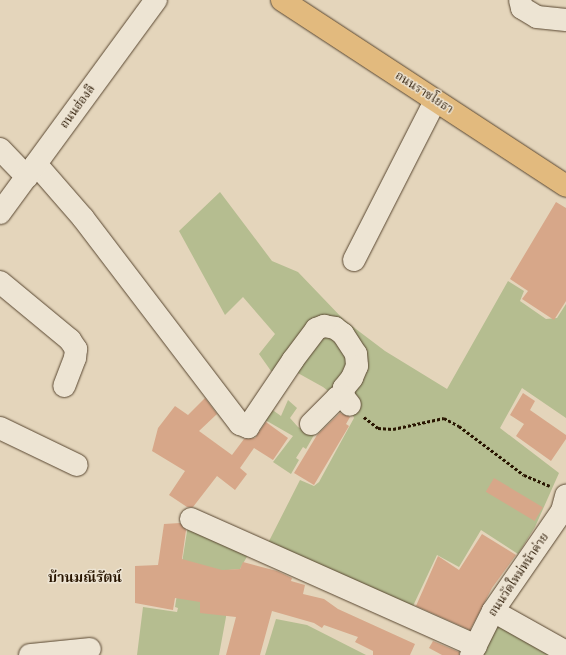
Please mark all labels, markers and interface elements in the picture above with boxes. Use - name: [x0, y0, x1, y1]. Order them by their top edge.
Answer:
- street label: ถนนราชโยธา: [392, 69, 456, 117]
- street label: ถนนฮ่องลี: [57, 82, 99, 132]
- street label: ถนนวัดใหม่หน้าค่าย: [486, 530, 552, 620]
- district label: บ้านมณีรัตน์: [48, 570, 122, 586]

